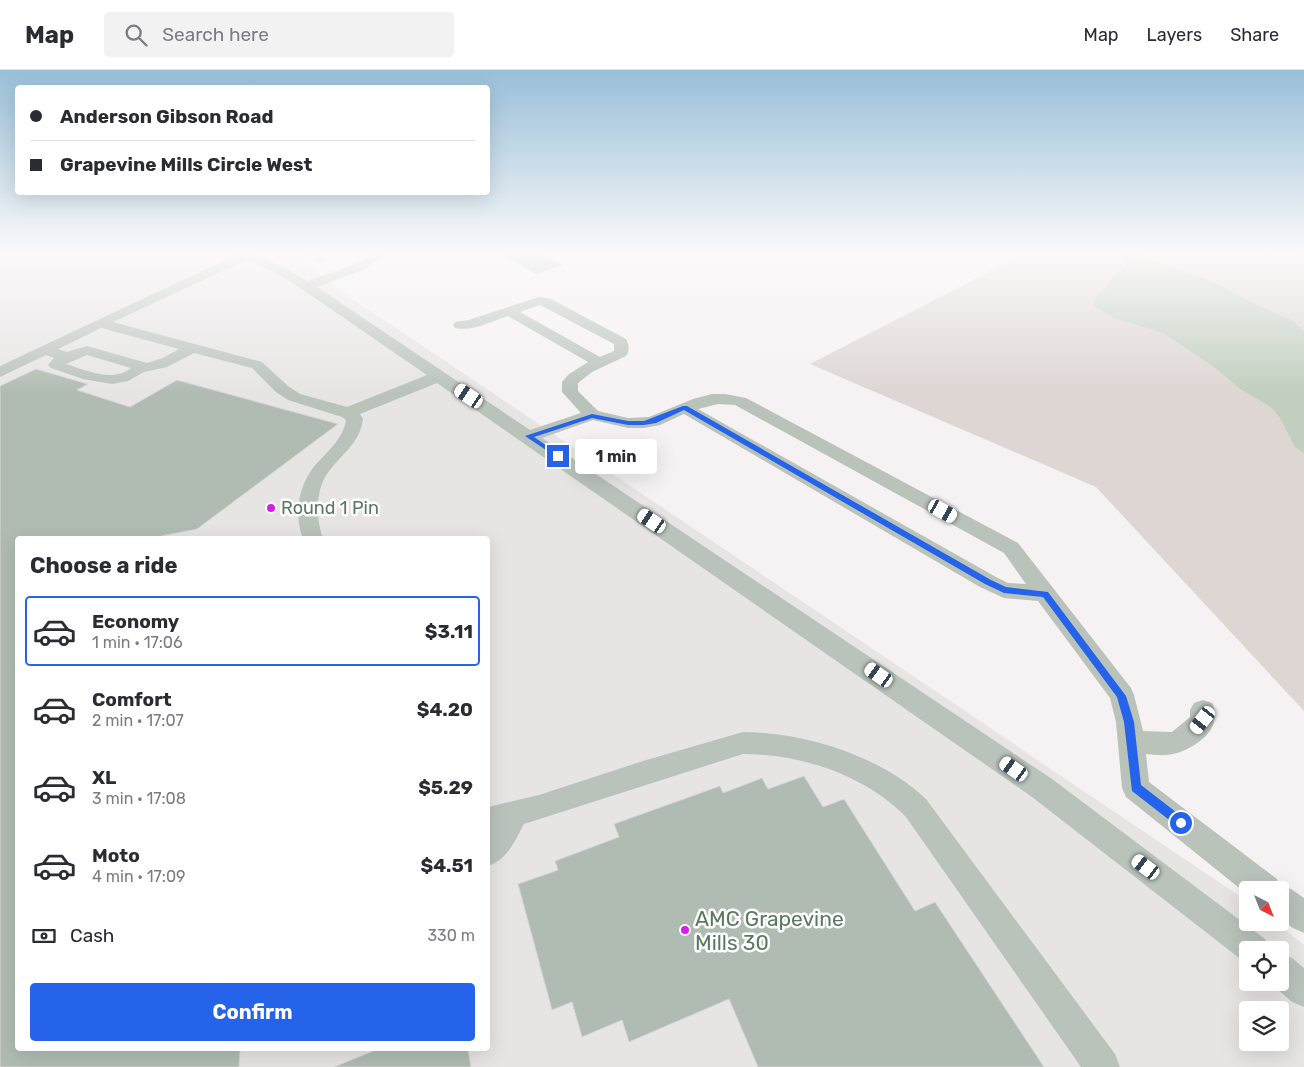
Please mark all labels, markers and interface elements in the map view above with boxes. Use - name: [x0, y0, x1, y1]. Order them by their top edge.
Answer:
- search box: [104, 12, 454, 57]
- text: Map: [25, 21, 74, 49]
- icon: search: [122, 21, 150, 49]
- text: Search here: [162, 23, 269, 46]
- text: Map: [1084, 24, 1119, 46]
- text: Layers: [1147, 24, 1202, 46]
- text: Share: [1230, 24, 1279, 46]
- text: Anderson Gibson Road: [60, 105, 273, 128]
- text: Grapevine Mills Circle West: [60, 153, 312, 176]
- car: [452, 381, 485, 411]
- callout: 1 min: [576, 438, 658, 474]
- route end: [547, 445, 569, 467]
- text: 1 min: [596, 447, 636, 466]
- place label: Round 1 Pin: [281, 497, 379, 519]
- car: [926, 497, 959, 525]
- marker: Round 1 Pin: [265, 502, 277, 514]
- car: [635, 506, 668, 536]
- text: Choose a ride: [30, 552, 177, 579]
- icon: car: [32, 609, 77, 654]
- text: Economy: [92, 610, 179, 633]
- text: $3.11: [425, 620, 473, 643]
- text: 1 min · 17:06: [92, 633, 183, 652]
- car: [862, 660, 895, 690]
- icon: car: [32, 687, 77, 732]
- text: Comfort: [92, 688, 172, 711]
- text: $4.20: [417, 698, 473, 721]
- car: [1187, 704, 1218, 736]
- text: 2 min · 17:07: [92, 711, 184, 730]
- car: [997, 754, 1030, 784]
- icon: car: [32, 765, 77, 810]
- text: XL: [92, 766, 116, 789]
- text: $5.29: [418, 776, 473, 799]
- text: 3 min · 17:08: [92, 789, 186, 808]
- route start: [1170, 812, 1192, 834]
- icon: car: [32, 843, 77, 888]
- text: Moto: [92, 844, 140, 867]
- car: [1129, 852, 1162, 882]
- text: $4.51: [420, 854, 473, 877]
- text: 4 min · 17:09: [92, 867, 186, 886]
- north arrow: [1239, 881, 1289, 931]
- map controls: [1239, 881, 1289, 1051]
- place label: AMC Grapevine Mills 30: [695, 906, 844, 955]
- icon: cash: [30, 922, 58, 950]
- text: Cash: [70, 924, 114, 947]
- marker: AMC Grapevine Mills 30: [679, 924, 691, 936]
- text: 330 m: [427, 926, 475, 945]
- button: locate: [1239, 941, 1289, 991]
- button: Confirm: [30, 983, 475, 1041]
- button: layers: [1239, 1001, 1289, 1051]

